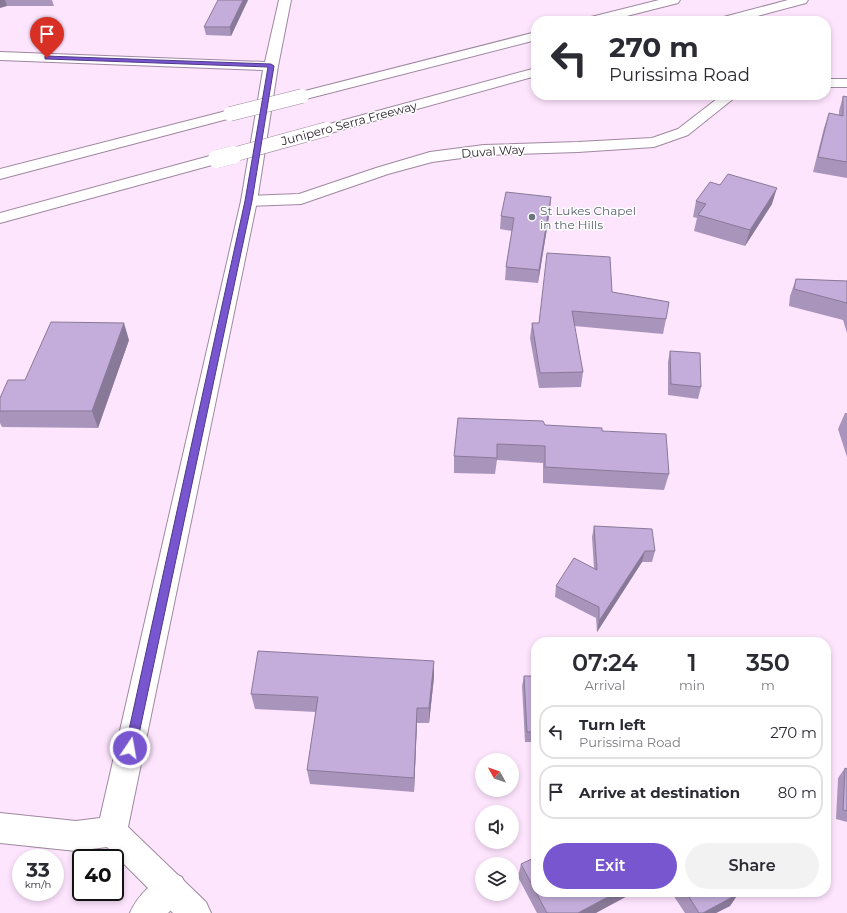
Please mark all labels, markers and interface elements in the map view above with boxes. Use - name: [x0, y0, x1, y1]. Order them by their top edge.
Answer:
- pin: [30, 17, 64, 58]
- icon: arrive: [36, 23, 58, 45]
- text: 270 m: [609, 30, 699, 64]
- icon: left: [543, 32, 595, 84]
- text: Purissima Road: [609, 64, 750, 86]
- street label: Junipero Serra Freeway: [278, 97, 419, 149]
- street label: Duval Way: [461, 141, 526, 161]
- place label: St Lukes Chapel in the Hills: [540, 203, 636, 232]
- marker: St Lukes Chapel in the Hills: [527, 212, 537, 222]
- text: 07:24: [572, 648, 638, 677]
- text: 1: [687, 648, 697, 677]
- text: 350: [746, 648, 790, 677]
- text: Arrival: [584, 677, 625, 693]
- text: min: [679, 677, 705, 693]
- text: m: [761, 677, 775, 693]
- text: Turn left: [579, 715, 646, 734]
- icon: left: [545, 721, 567, 743]
- text: 270 m: [770, 723, 817, 742]
- position arrow: [109, 727, 151, 769]
- text: Purissima Road: [579, 734, 681, 750]
- north arrow: [475, 753, 519, 797]
- map controls: [475, 753, 519, 901]
- icon: arrive: [545, 781, 567, 803]
- text: Arrive at destination: [579, 783, 740, 802]
- text: 80 m: [778, 783, 817, 802]
- button: sound: [475, 805, 519, 849]
- button: Exit: [543, 843, 677, 889]
- button: Share: [685, 843, 819, 889]
- speed limit sign: 40: [72, 849, 124, 901]
- button: layers: [475, 857, 519, 901]
- text: 33: [26, 858, 50, 882]
- text: km/h: [25, 878, 51, 891]

